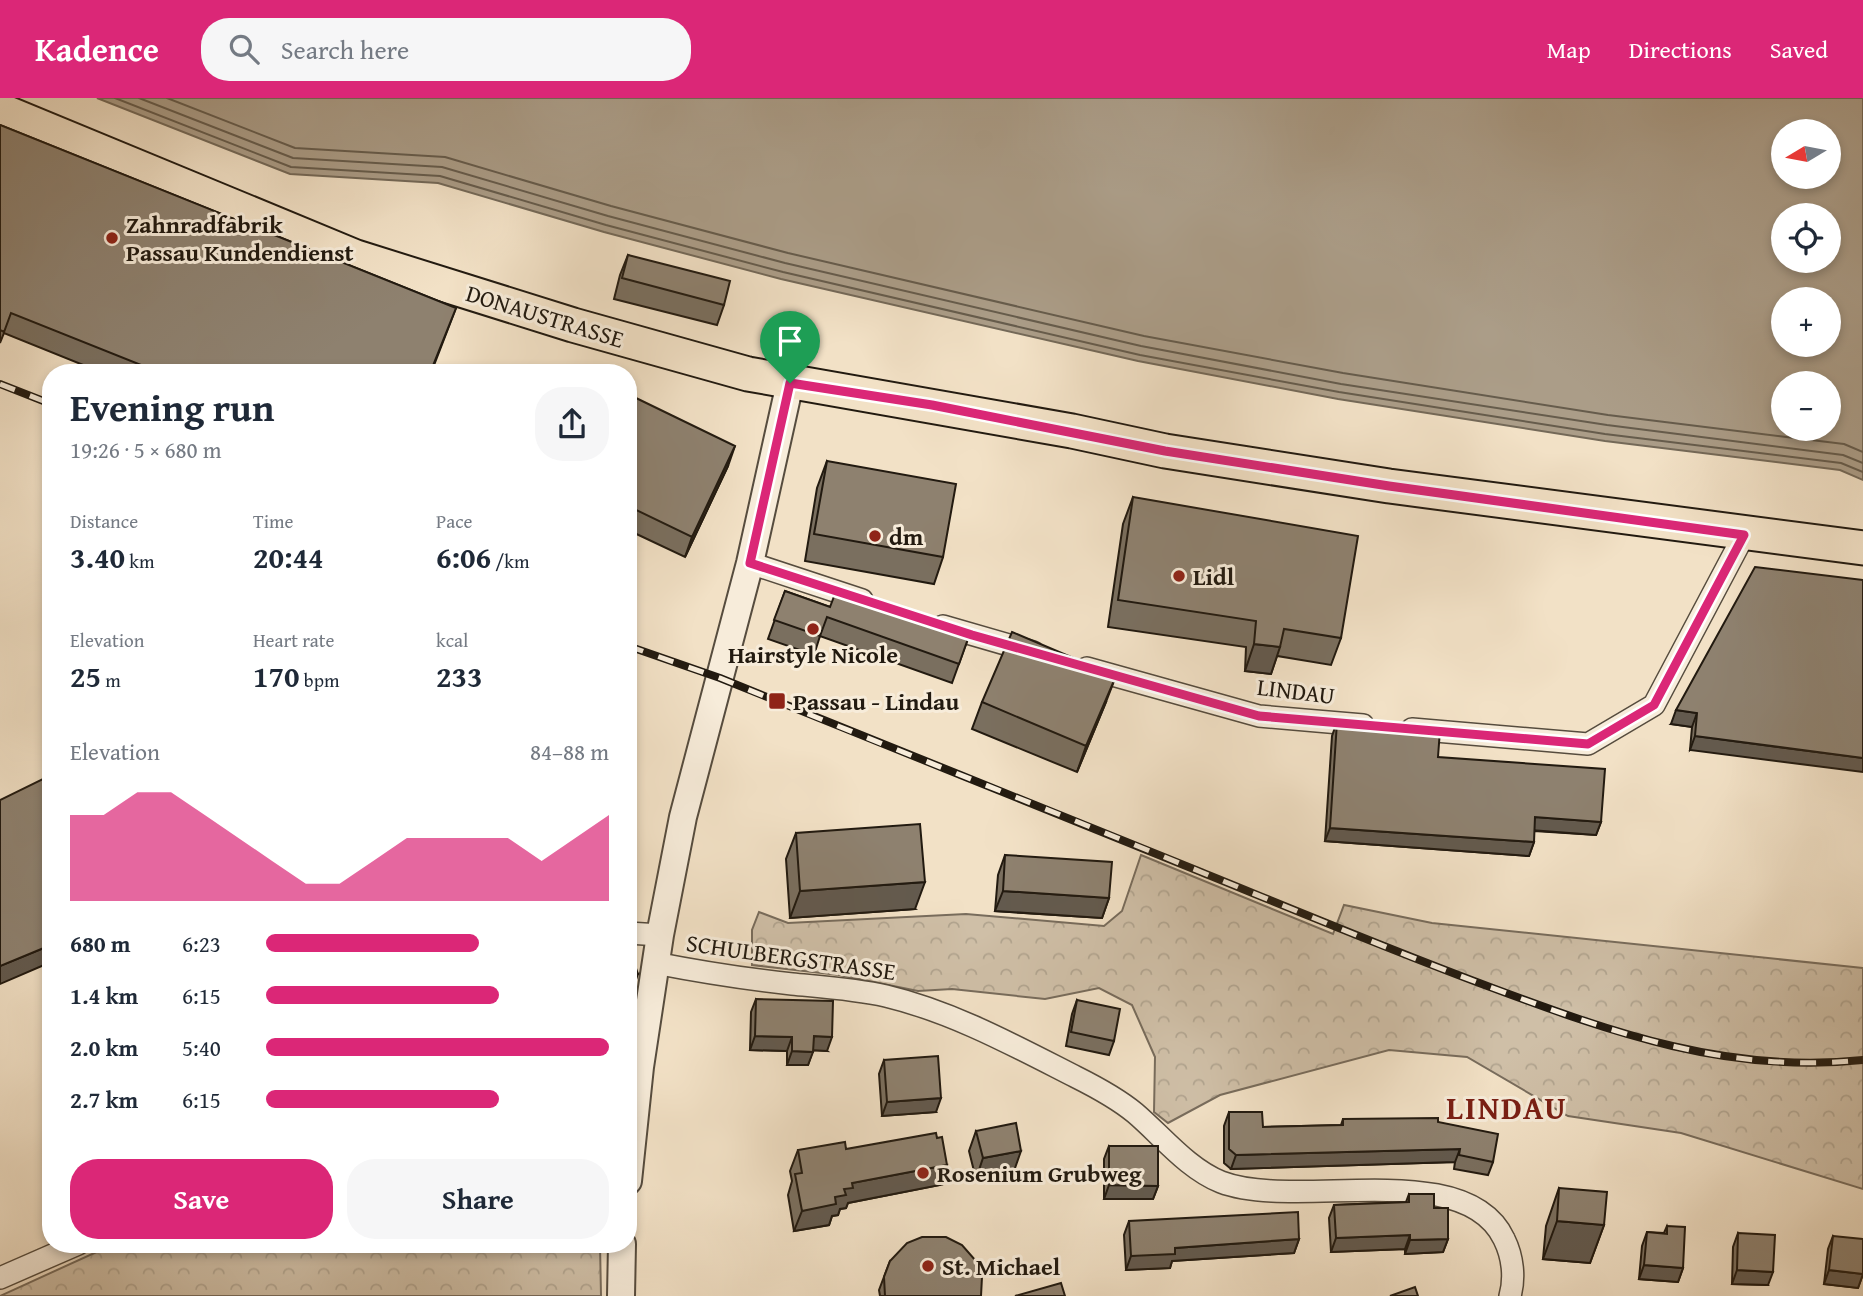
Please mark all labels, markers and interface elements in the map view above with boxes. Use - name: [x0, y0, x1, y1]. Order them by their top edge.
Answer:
- search box: [201, 18, 691, 81]
- text: Kadence: [35, 25, 159, 73]
- icon: search: [225, 30, 263, 68]
- text: Search here: [281, 30, 409, 69]
- text: Map: [1547, 32, 1591, 67]
- text: Directions: [1629, 32, 1732, 67]
- text: Saved: [1770, 32, 1828, 67]
- north arrow: [1771, 119, 1841, 189]
- map controls: [1771, 119, 1841, 441]
- button: locate: [1771, 203, 1841, 273]
- place label: Zahnradfabrik Passau Kundendienst: [126, 207, 354, 270]
- marker: Zahnradfabrik Passau Kundendienst: [104, 230, 120, 246]
- street label: DONAUSTRASSE: [462, 275, 628, 357]
- button: +: [1771, 287, 1841, 357]
- pin: [760, 311, 820, 383]
- icon: arrive: [771, 322, 809, 360]
- button: −: [1771, 371, 1841, 441]
- text: Evening run: [70, 379, 274, 435]
- button: share: [535, 387, 609, 461]
- text: 19:26 · 5 × 680 m: [70, 433, 222, 466]
- text: Distance: [70, 507, 138, 535]
- text: Time: [253, 507, 293, 535]
- text: Pace: [436, 507, 473, 535]
- place label: dm: [889, 519, 924, 554]
- marker: dm: [867, 528, 883, 544]
- text: 3.40: [70, 535, 125, 579]
- text: 20:44: [253, 535, 324, 579]
- text: 6:06: [436, 535, 491, 579]
- text: km: [125, 547, 154, 575]
- text: /km: [491, 547, 529, 575]
- place label: Lidl: [1193, 559, 1235, 594]
- marker: Lidl: [1171, 568, 1187, 584]
- marker: Hairstyle Nicole: [805, 621, 821, 637]
- text: Elevation: [70, 626, 144, 654]
- text: Heart rate: [253, 626, 334, 654]
- text: kcal: [436, 626, 468, 654]
- place label: Hairstyle Nicole: [728, 637, 898, 672]
- text: 25: [70, 654, 101, 698]
- text: 170: [253, 654, 300, 698]
- text: 233: [436, 654, 483, 698]
- text: m: [101, 666, 121, 694]
- text: bpm: [300, 666, 339, 694]
- street label: LINDAU: [1255, 669, 1337, 713]
- place label: Passau - Lindau: [793, 684, 959, 719]
- marker: Passau - Lindau: [767, 691, 787, 711]
- text: Elevation: [70, 735, 160, 768]
- text: 84–88 m: [530, 735, 609, 768]
- street label: SCHULBERGSTRASSE: [684, 925, 898, 989]
- text: 680 m: [70, 927, 131, 960]
- text: 6:23: [182, 927, 221, 960]
- text: 1.4 km: [70, 979, 138, 1012]
- text: 6:15: [182, 979, 221, 1012]
- text: 2.0 km: [70, 1031, 138, 1064]
- text: 5:40: [182, 1031, 221, 1064]
- text: 2.7 km: [70, 1083, 138, 1116]
- text: 6:15: [182, 1083, 221, 1116]
- district label: LINDAU: [1446, 1084, 1568, 1131]
- place label: Rosenium Grubweg: [937, 1156, 1142, 1191]
- button: Save: [70, 1159, 333, 1239]
- button: Share: [347, 1159, 609, 1239]
- marker: Rosenium Grubweg: [915, 1165, 931, 1181]
- place label: St. Michael: [942, 1249, 1061, 1284]
- marker: St. Michael: [920, 1258, 936, 1274]

